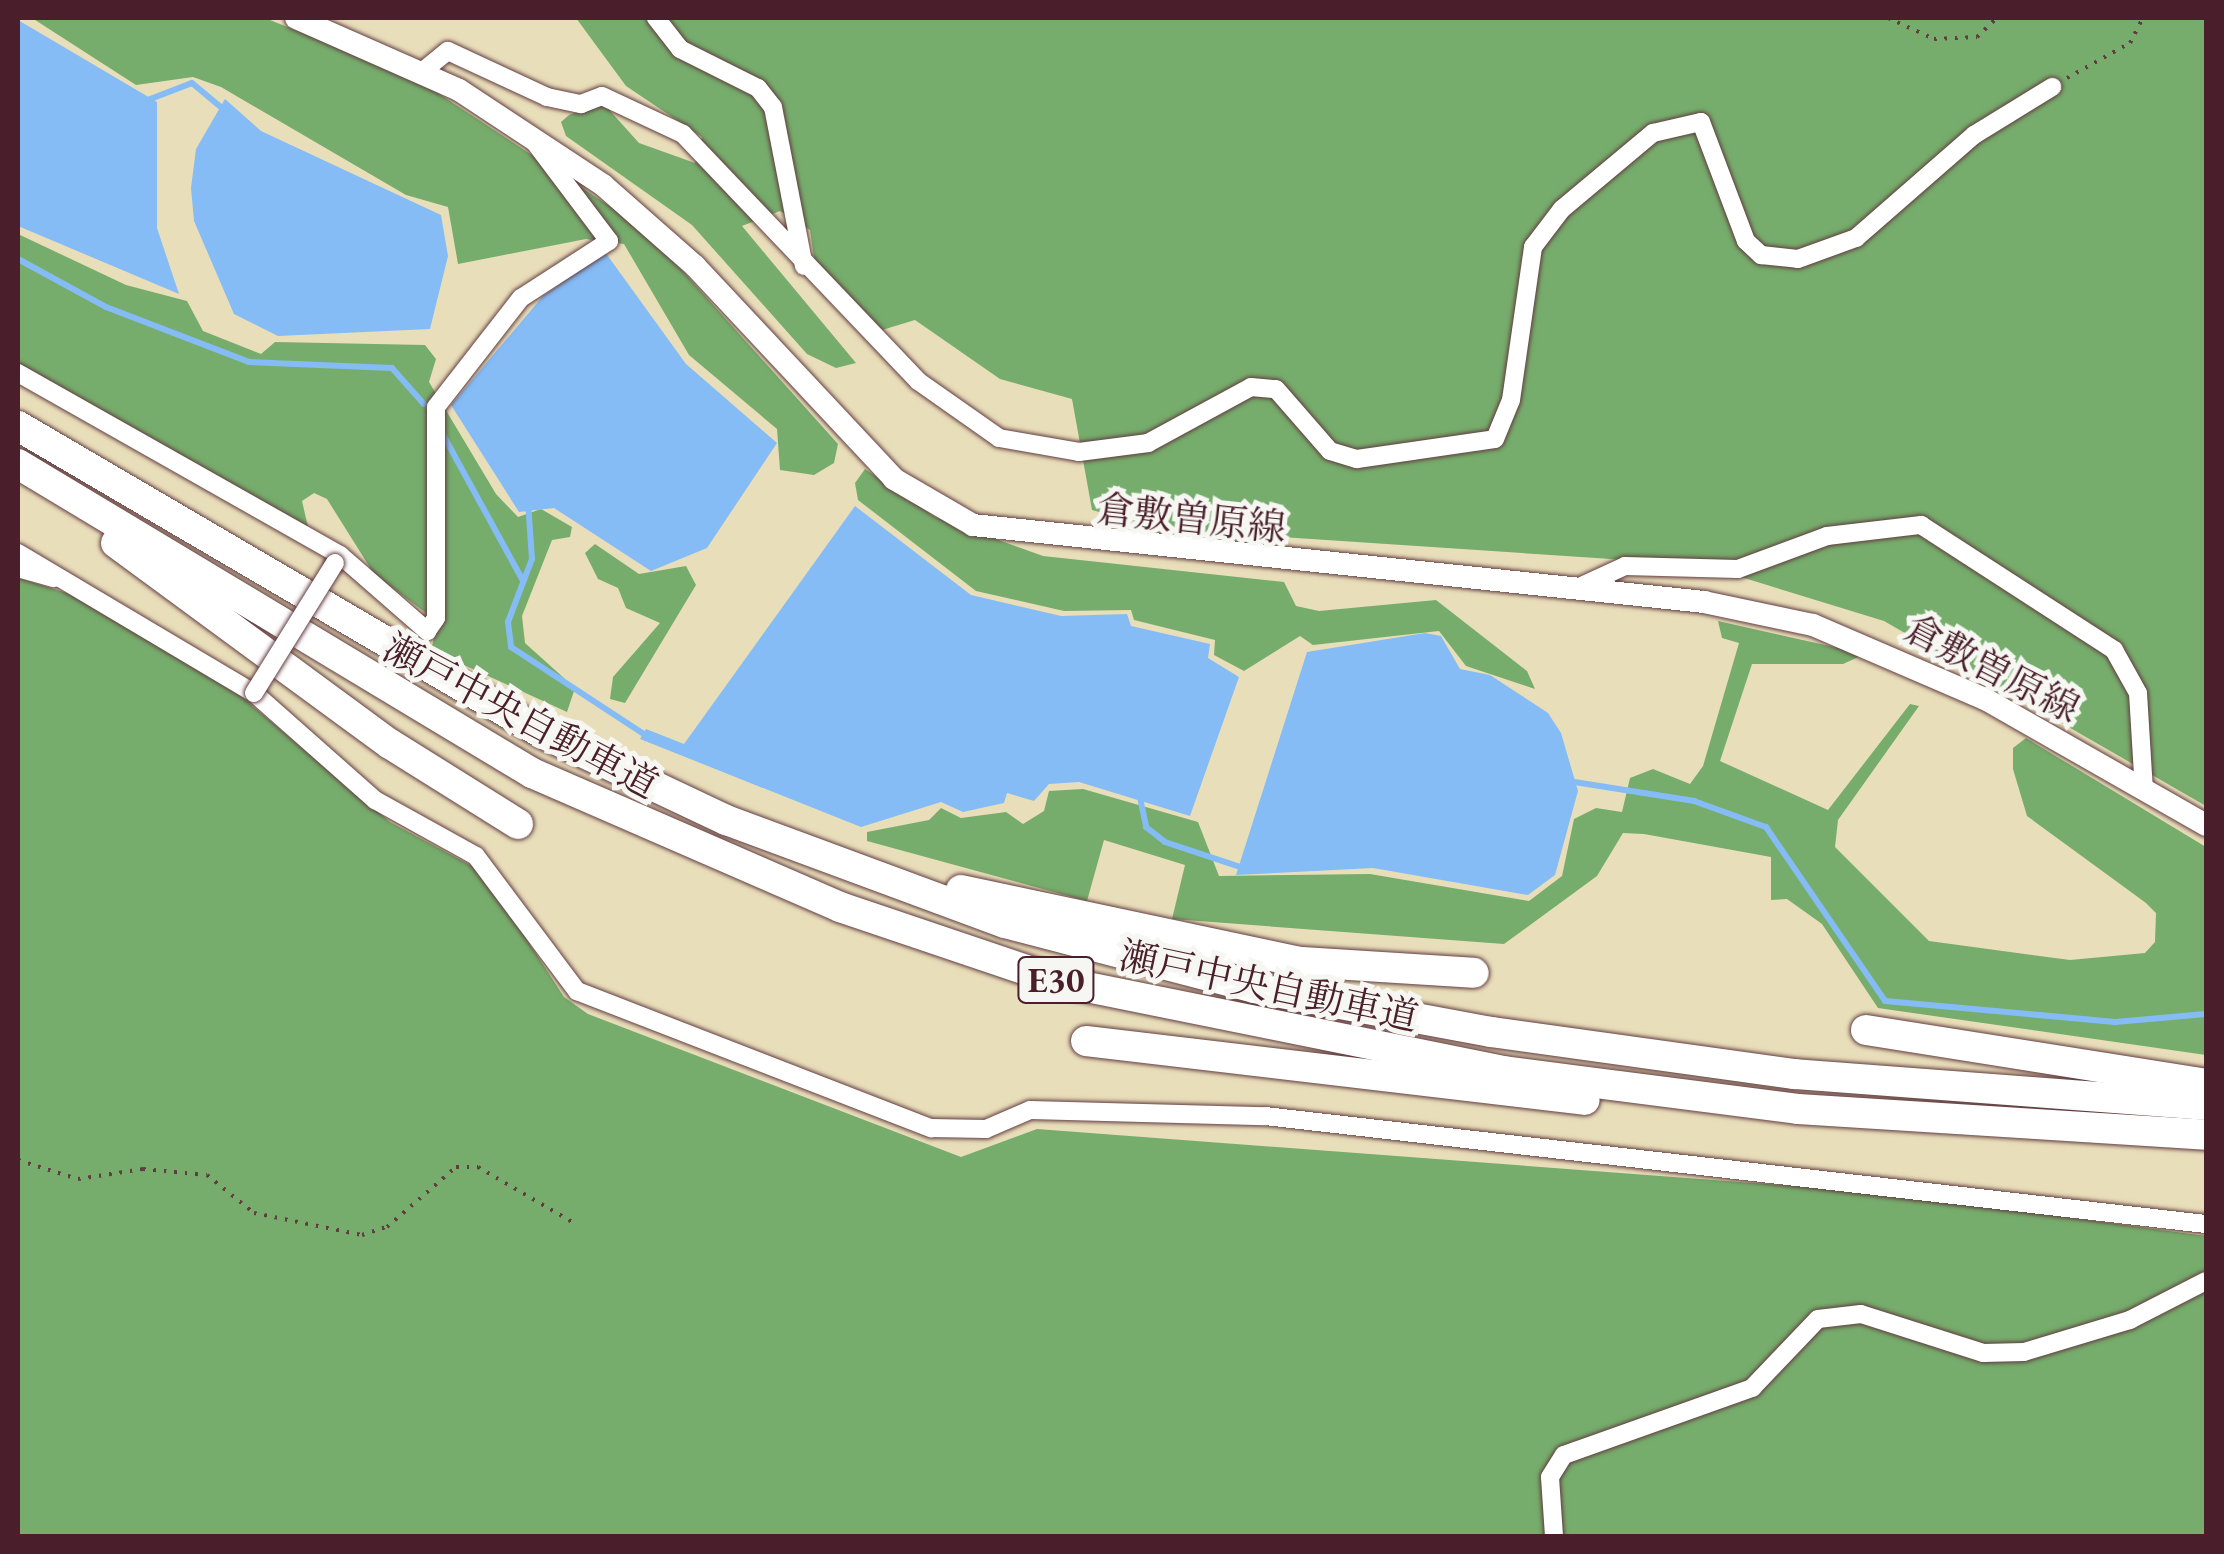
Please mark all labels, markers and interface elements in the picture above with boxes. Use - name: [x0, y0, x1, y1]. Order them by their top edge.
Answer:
- street label: 倉敷曽原線: [1094, 485, 1288, 551]
- street label: 倉敷曽原線: [1897, 605, 2087, 731]
- street label: 瀬戸中央自動車道: [376, 625, 666, 807]
- street label: 瀬戸中央自動車道: [1116, 932, 1422, 1040]
- road number: E30: [1016, 950, 1096, 1010]

